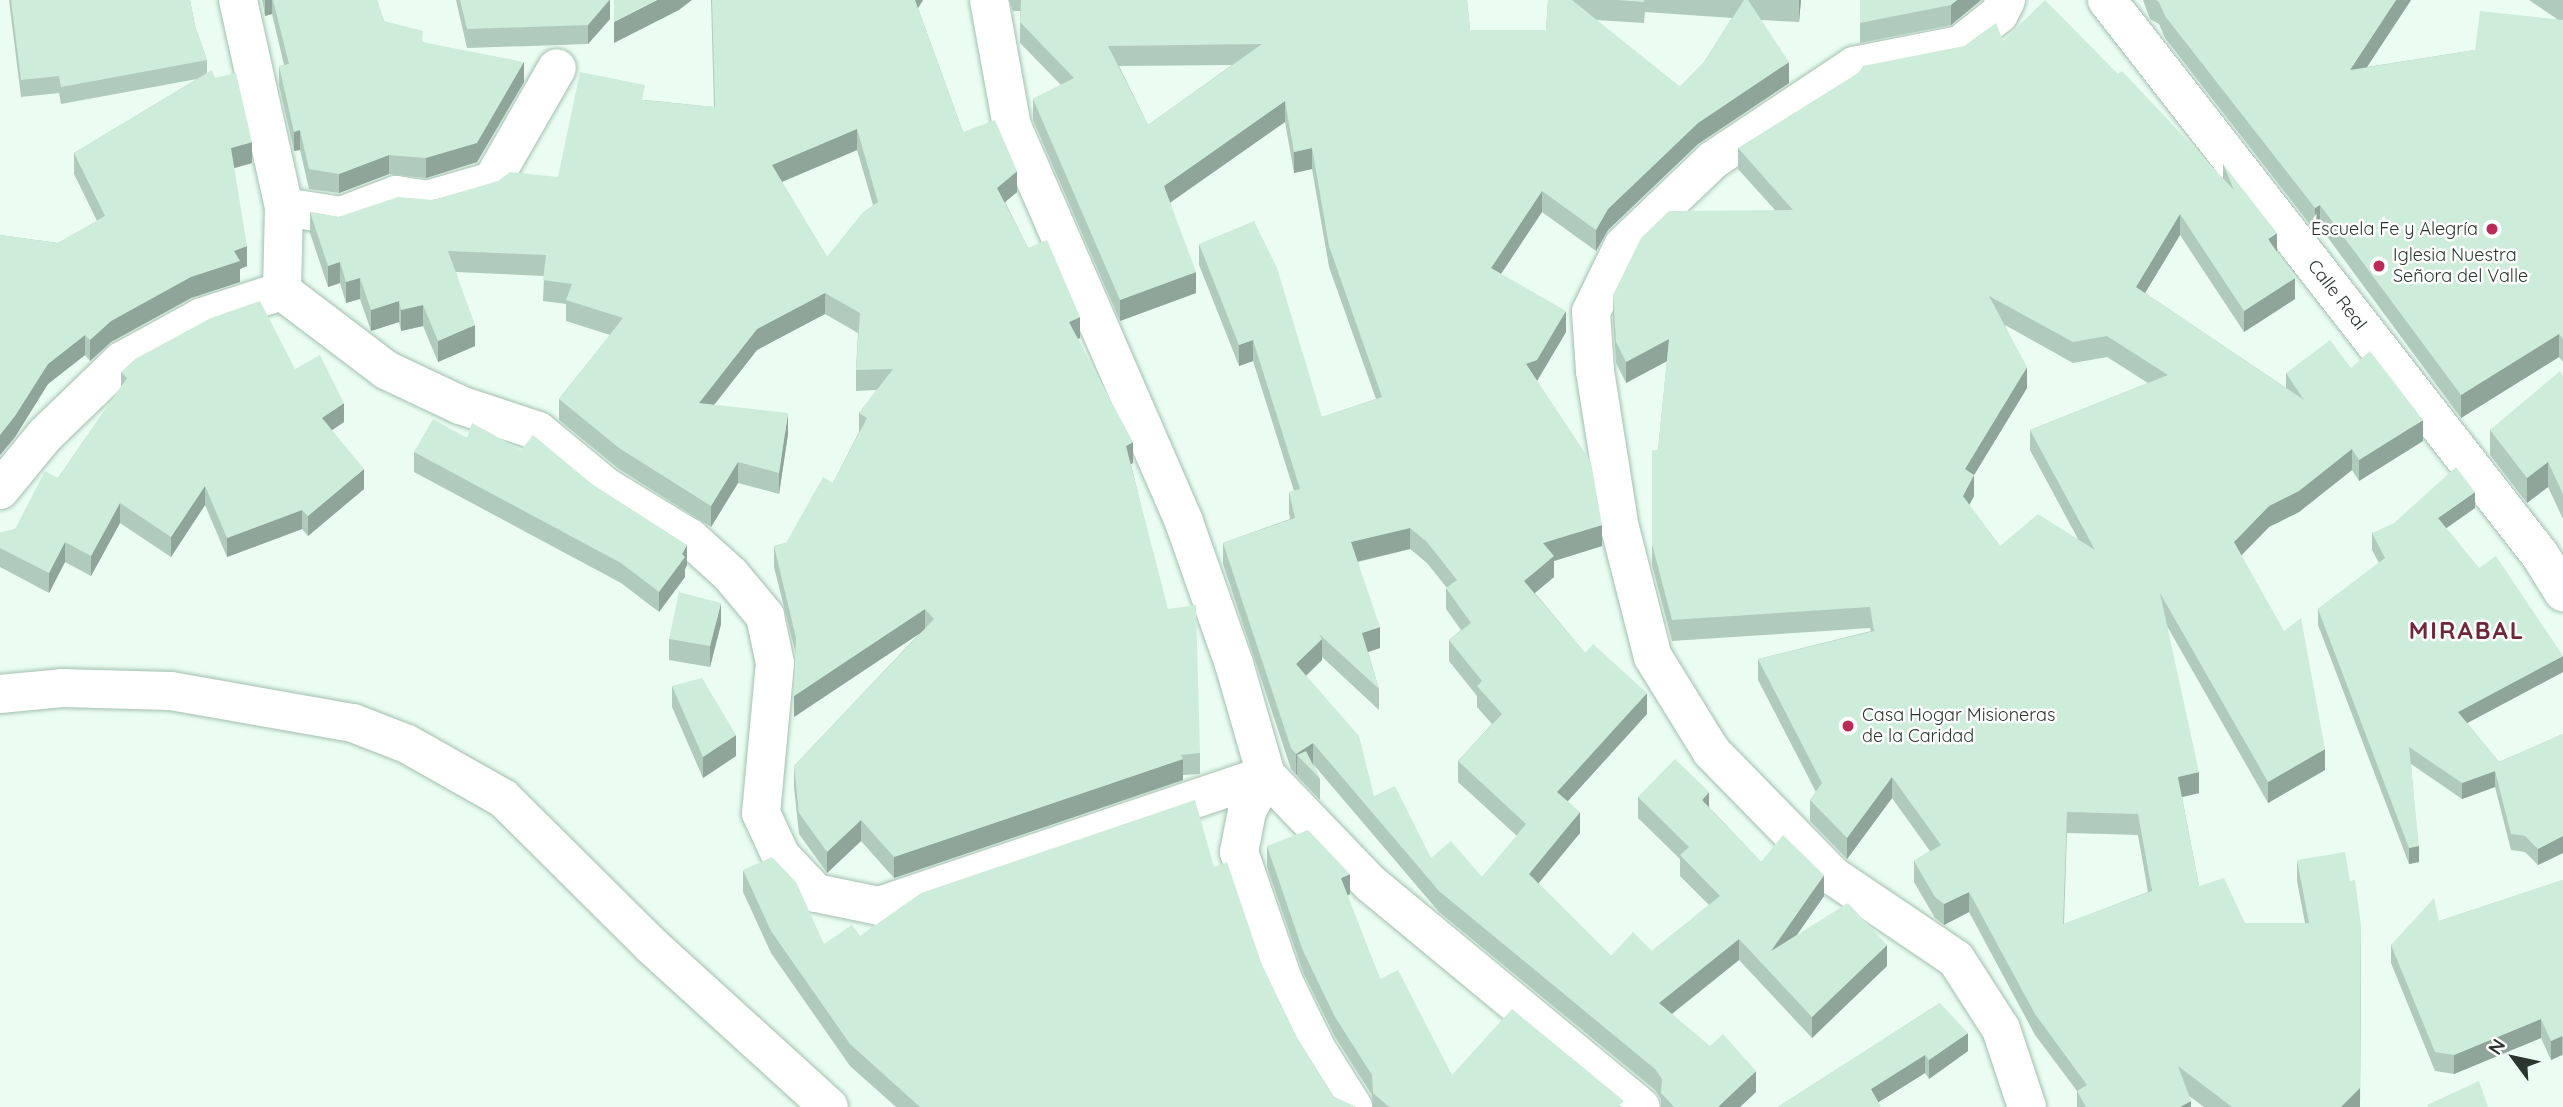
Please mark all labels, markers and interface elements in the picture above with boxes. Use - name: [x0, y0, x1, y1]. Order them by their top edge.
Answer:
- place label: Escuela Fe y Alegría: [2311, 218, 2478, 240]
- marker: Escuela Fe y Alegría: [2484, 221, 2500, 237]
- place label: Iglesia Nuestra Señora del Valle: [2393, 245, 2528, 288]
- street label: Calle Real: [2303, 256, 2371, 334]
- marker: Iglesia Nuestra Señora del Valle: [2371, 258, 2387, 274]
- district label: MIRABAL: [2410, 617, 2524, 645]
- place label: Casa Hogar Misioneras de la Caridad: [1862, 705, 2055, 748]
- marker: Casa Hogar Misioneras de la Caridad: [1840, 718, 1856, 734]
- north arrow: [2479, 1023, 2549, 1093]
- text: N: [2483, 1034, 2510, 1059]

